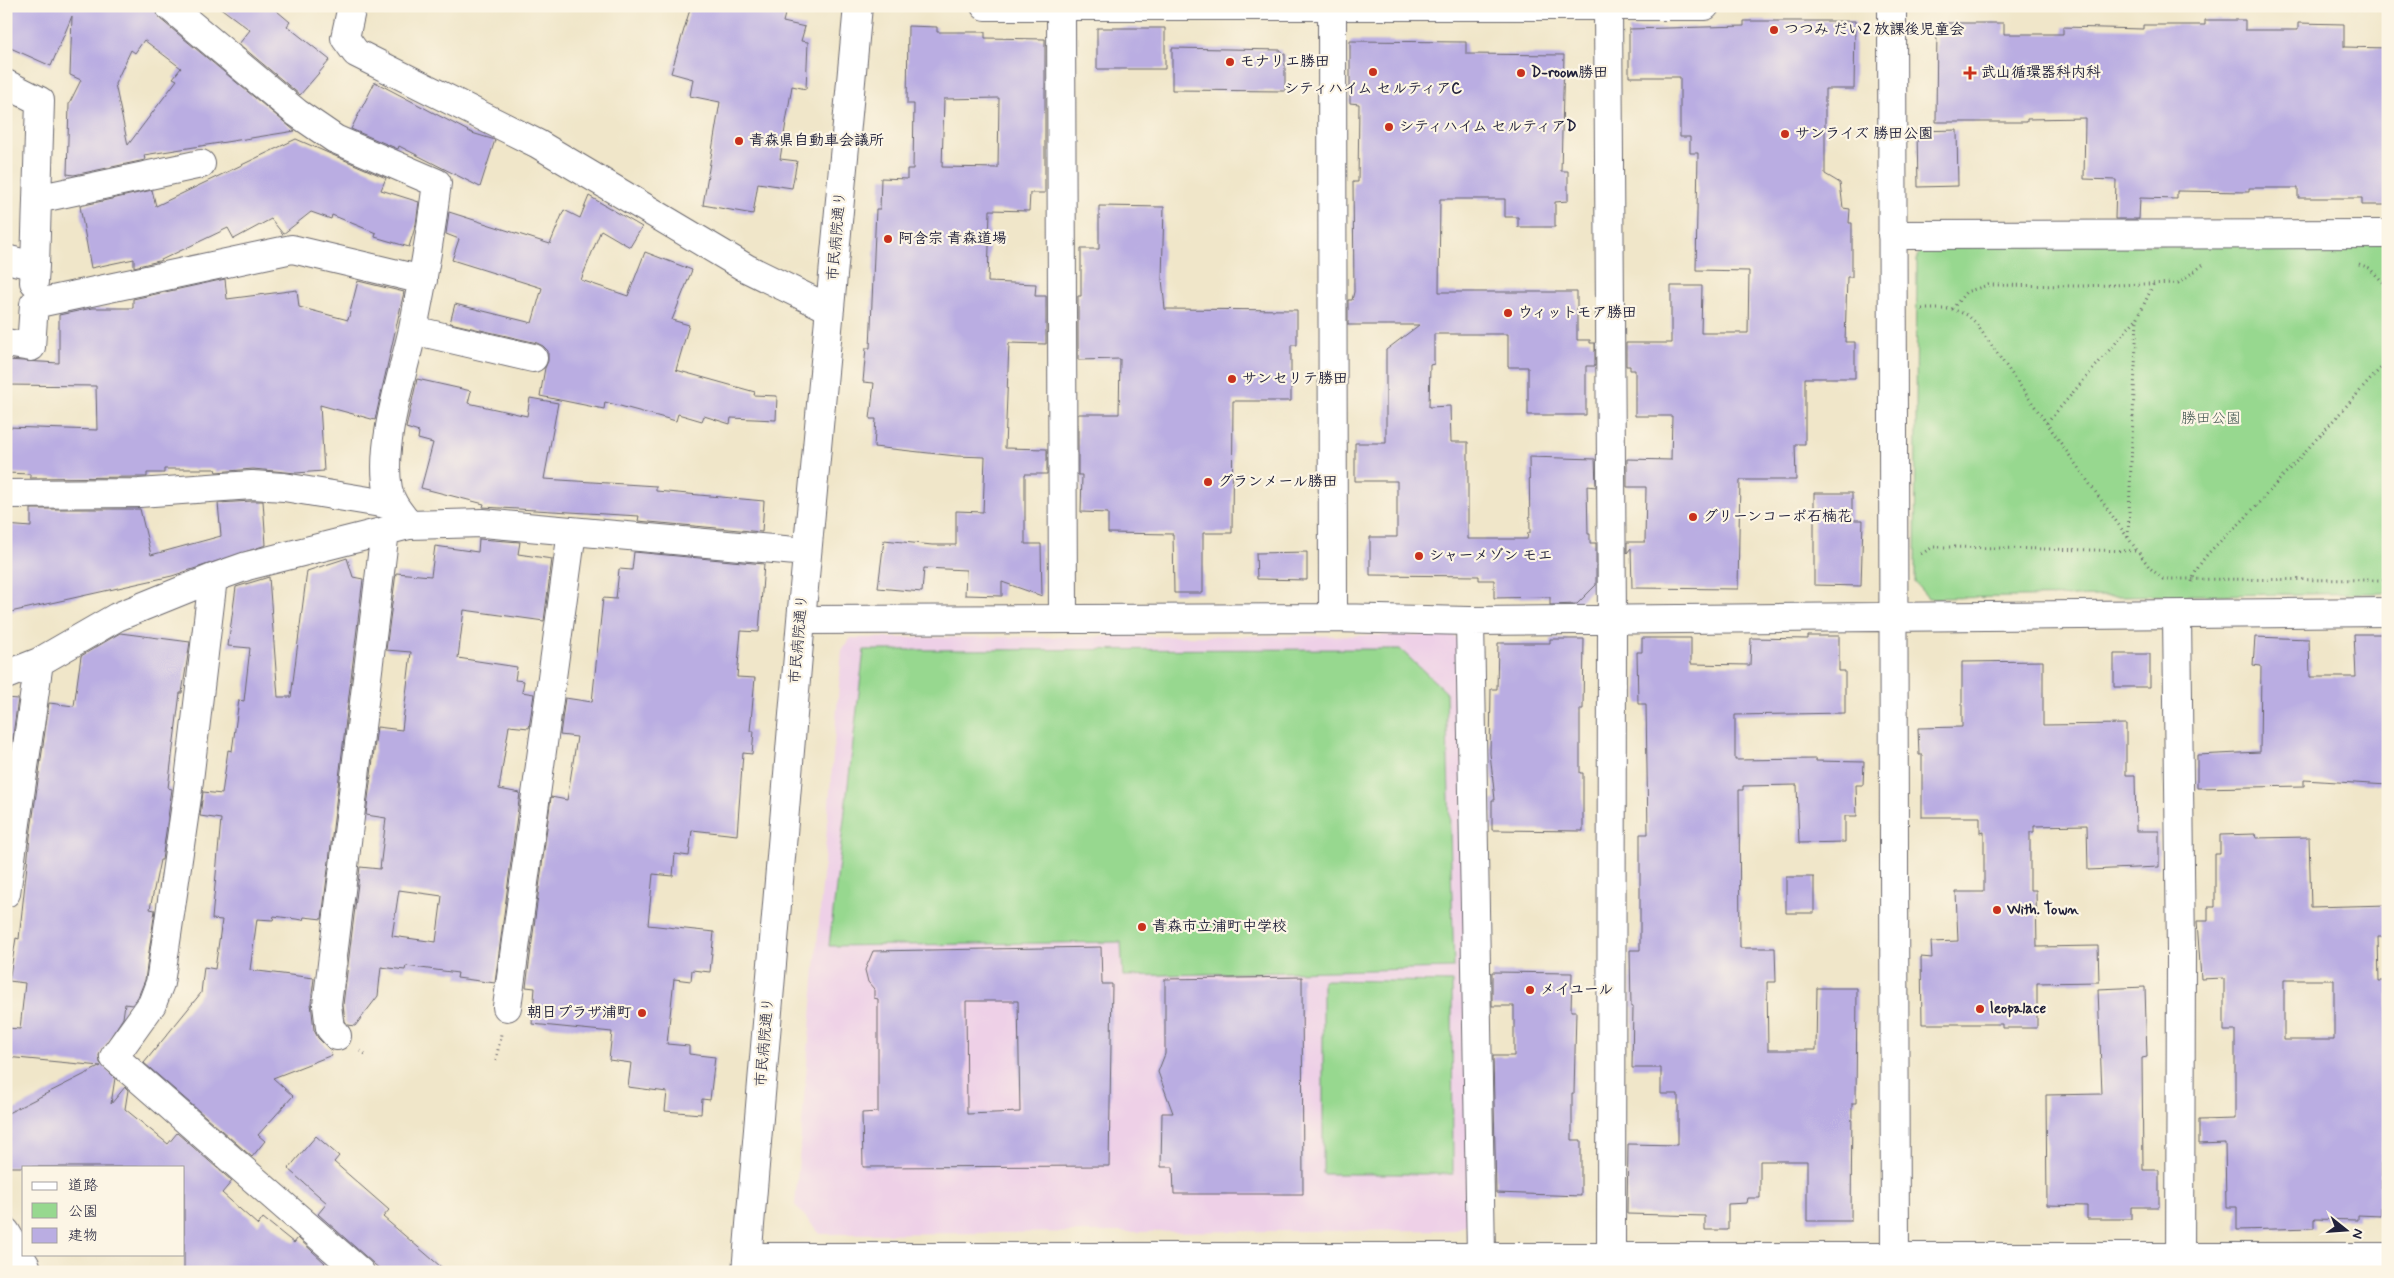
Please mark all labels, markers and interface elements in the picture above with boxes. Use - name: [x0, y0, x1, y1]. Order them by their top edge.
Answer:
- place label: つつみ だい2 放課後児童会: [1784, 20, 1964, 40]
- marker: つつみ だい2 放課後児童会: [1768, 24, 1780, 36]
- place label: モナリエ勝田: [1240, 52, 1330, 72]
- marker: モナリエ勝田: [1224, 56, 1236, 68]
- place label: D-room勝田: [1531, 63, 1608, 83]
- place label: 武山循環器科内科: [1981, 63, 2101, 83]
- marker: シティハイム セルティアC: [1367, 66, 1379, 78]
- marker: 武山循環器科内科: [1963, 66, 1977, 80]
- marker: D-room勝田: [1515, 67, 1527, 79]
- place label: シティハイム セルティアC: [1284, 79, 1462, 99]
- place label: シティハイム セルティアD: [1399, 117, 1577, 137]
- marker: シティハイム セルティアD: [1383, 121, 1395, 133]
- place label: サンライズ 勝田公園: [1795, 124, 1933, 144]
- marker: サンライズ 勝田公園: [1779, 128, 1791, 140]
- place label: 青森県自動車会議所: [749, 131, 884, 151]
- marker: 青森県自動車会議所: [733, 135, 745, 147]
- street label: 市民病院通り: [823, 190, 851, 282]
- place label: 阿含宗 青森道場: [898, 229, 1007, 249]
- marker: 阿含宗 青森道場: [882, 233, 894, 245]
- place label: ウィットモア勝田: [1518, 303, 1637, 323]
- marker: ウィットモア勝田: [1502, 307, 1514, 319]
- place label: サンセリテ勝田: [1242, 369, 1348, 389]
- marker: サンセリテ勝田: [1226, 373, 1238, 385]
- park label: 勝田公園: [2181, 409, 2241, 429]
- place label: グランメール勝田: [1218, 472, 1338, 492]
- marker: グランメール勝田: [1202, 476, 1214, 488]
- place label: グリーンコーポ石楠花: [1703, 507, 1852, 527]
- marker: グリーンコーポ石楠花: [1687, 511, 1699, 523]
- place label: シャーメゾン モエ: [1429, 546, 1552, 566]
- marker: シャーメゾン モエ: [1413, 550, 1425, 562]
- street label: 市民病院通り: [785, 593, 813, 685]
- place label: With. Town: [2006, 900, 2079, 920]
- marker: With. Town: [1991, 904, 2003, 916]
- place label: 青森市立浦町中学校: [1152, 917, 1287, 937]
- marker: 青森市立浦町中学校: [1136, 921, 1148, 933]
- place label: メイユール: [1540, 980, 1613, 1000]
- marker: メイユール: [1524, 984, 1536, 996]
- street label: 市民病院通り: [751, 996, 779, 1088]
- place label: leopalace: [1990, 999, 2046, 1019]
- place label: 朝日プラザ浦町: [527, 1003, 632, 1023]
- marker: leopalace: [1974, 1003, 1986, 1015]
- marker: 朝日プラザ浦町: [636, 1007, 648, 1019]
- legend: [22, 1166, 185, 1256]
- text: 道路: [68, 1176, 98, 1196]
- text: 公園: [68, 1202, 98, 1222]
- north arrow: [2322, 1206, 2372, 1256]
- text: 建物: [68, 1226, 98, 1246]
- text: N: [2348, 1226, 2367, 1241]

